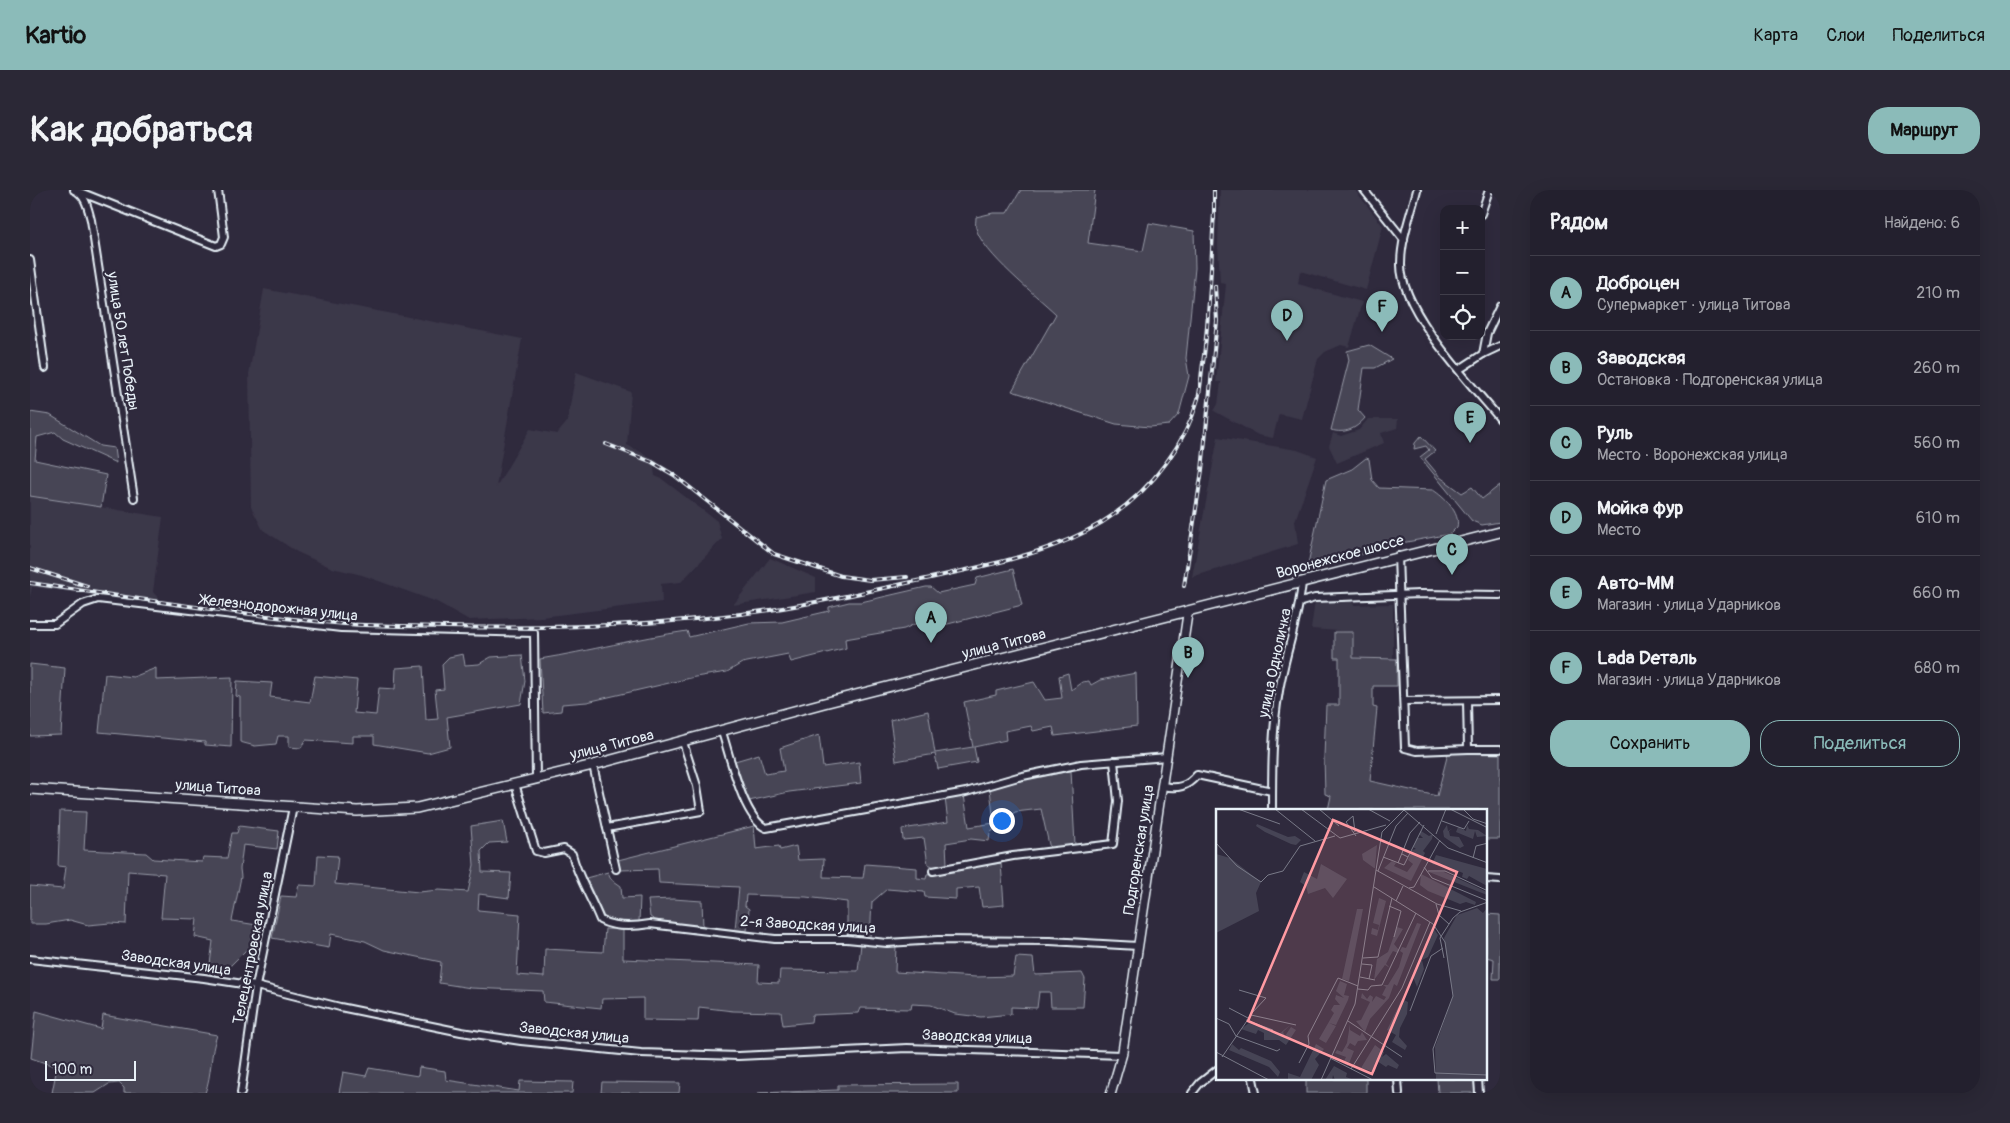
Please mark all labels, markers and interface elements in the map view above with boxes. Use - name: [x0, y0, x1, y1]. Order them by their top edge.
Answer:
- text: Kartio: [25, 21, 86, 50]
- text: Карта: [1754, 24, 1798, 47]
- text: Слои: [1826, 24, 1864, 47]
- text: Поделиться: [1892, 24, 1985, 47]
- button: Маршрут: [1868, 107, 1980, 154]
- text: Как добраться: [30, 108, 253, 152]
- map controls: [1440, 205, 1485, 340]
- button: +: [1440, 205, 1485, 250]
- text: Рядом: [1550, 209, 1608, 236]
- text: Найдено: 6: [1884, 213, 1960, 233]
- button: −: [1440, 250, 1485, 295]
- street label: улица 50 лет Победы: [103, 269, 143, 412]
- text: Доброцен: [1597, 271, 1679, 295]
- text: A: [1561, 283, 1571, 303]
- text: 210 m: [1916, 283, 1960, 303]
- pin: F: [1366, 291, 1398, 332]
- button: locate: [1440, 295, 1485, 340]
- text: Супермаркет · улица Титова: [1597, 295, 1790, 315]
- pin: D: [1271, 300, 1303, 341]
- text: Заводская: [1597, 346, 1685, 370]
- text: B: [1561, 358, 1571, 378]
- text: 260 m: [1913, 358, 1960, 378]
- text: Остановка · Подгоренская улица: [1597, 370, 1823, 390]
- pin: E: [1454, 402, 1486, 443]
- text: Руль: [1597, 421, 1633, 445]
- text: C: [1561, 433, 1571, 453]
- text: 560 m: [1913, 433, 1960, 453]
- text: Место · Воронежская улица: [1597, 445, 1788, 465]
- text: Мойка фур: [1597, 496, 1683, 520]
- text: D: [1561, 508, 1571, 528]
- text: 610 m: [1916, 508, 1960, 528]
- text: Место: [1597, 520, 1641, 540]
- street label: Воронежское шоссе: [1274, 531, 1407, 583]
- pin: C: [1436, 534, 1468, 575]
- text: Авто-ММ: [1597, 571, 1674, 595]
- text: E: [1562, 583, 1570, 603]
- text: 660 m: [1913, 583, 1960, 603]
- street label: Железнодорожная улица: [197, 590, 359, 626]
- text: Магазин · улица Ударников: [1597, 595, 1781, 615]
- pin: A: [915, 602, 947, 643]
- street label: улица Одноличка: [1254, 606, 1296, 721]
- street label: улица Титова: [959, 624, 1048, 664]
- pin: B: [1172, 637, 1204, 678]
- text: Lada Dеталь: [1597, 646, 1697, 670]
- text: F: [1561, 658, 1571, 678]
- text: 680 m: [1914, 658, 1960, 678]
- text: Магазин · улица Ударников: [1597, 670, 1781, 690]
- button: Сохранить: [1550, 720, 1750, 767]
- button: Поделиться: [1760, 720, 1960, 767]
- street label: улица Титова: [567, 725, 656, 765]
- street label: улица Титова: [174, 775, 261, 800]
- street label: Подгоренская улица: [1119, 784, 1159, 916]
- your location: [989, 808, 1015, 834]
- inset map: [1216, 809, 1488, 1080]
- street label: Телецентровская улица: [229, 870, 277, 1026]
- street label: 2-я Заводская улица: [740, 912, 876, 938]
- street label: Заводская улица: [120, 946, 232, 980]
- street label: Заводская улица: [518, 1018, 630, 1048]
- street label: Заводская улица: [921, 1026, 1033, 1048]
- scale bar: [45, 1058, 136, 1081]
- text: 100 m: [52, 1061, 92, 1078]

